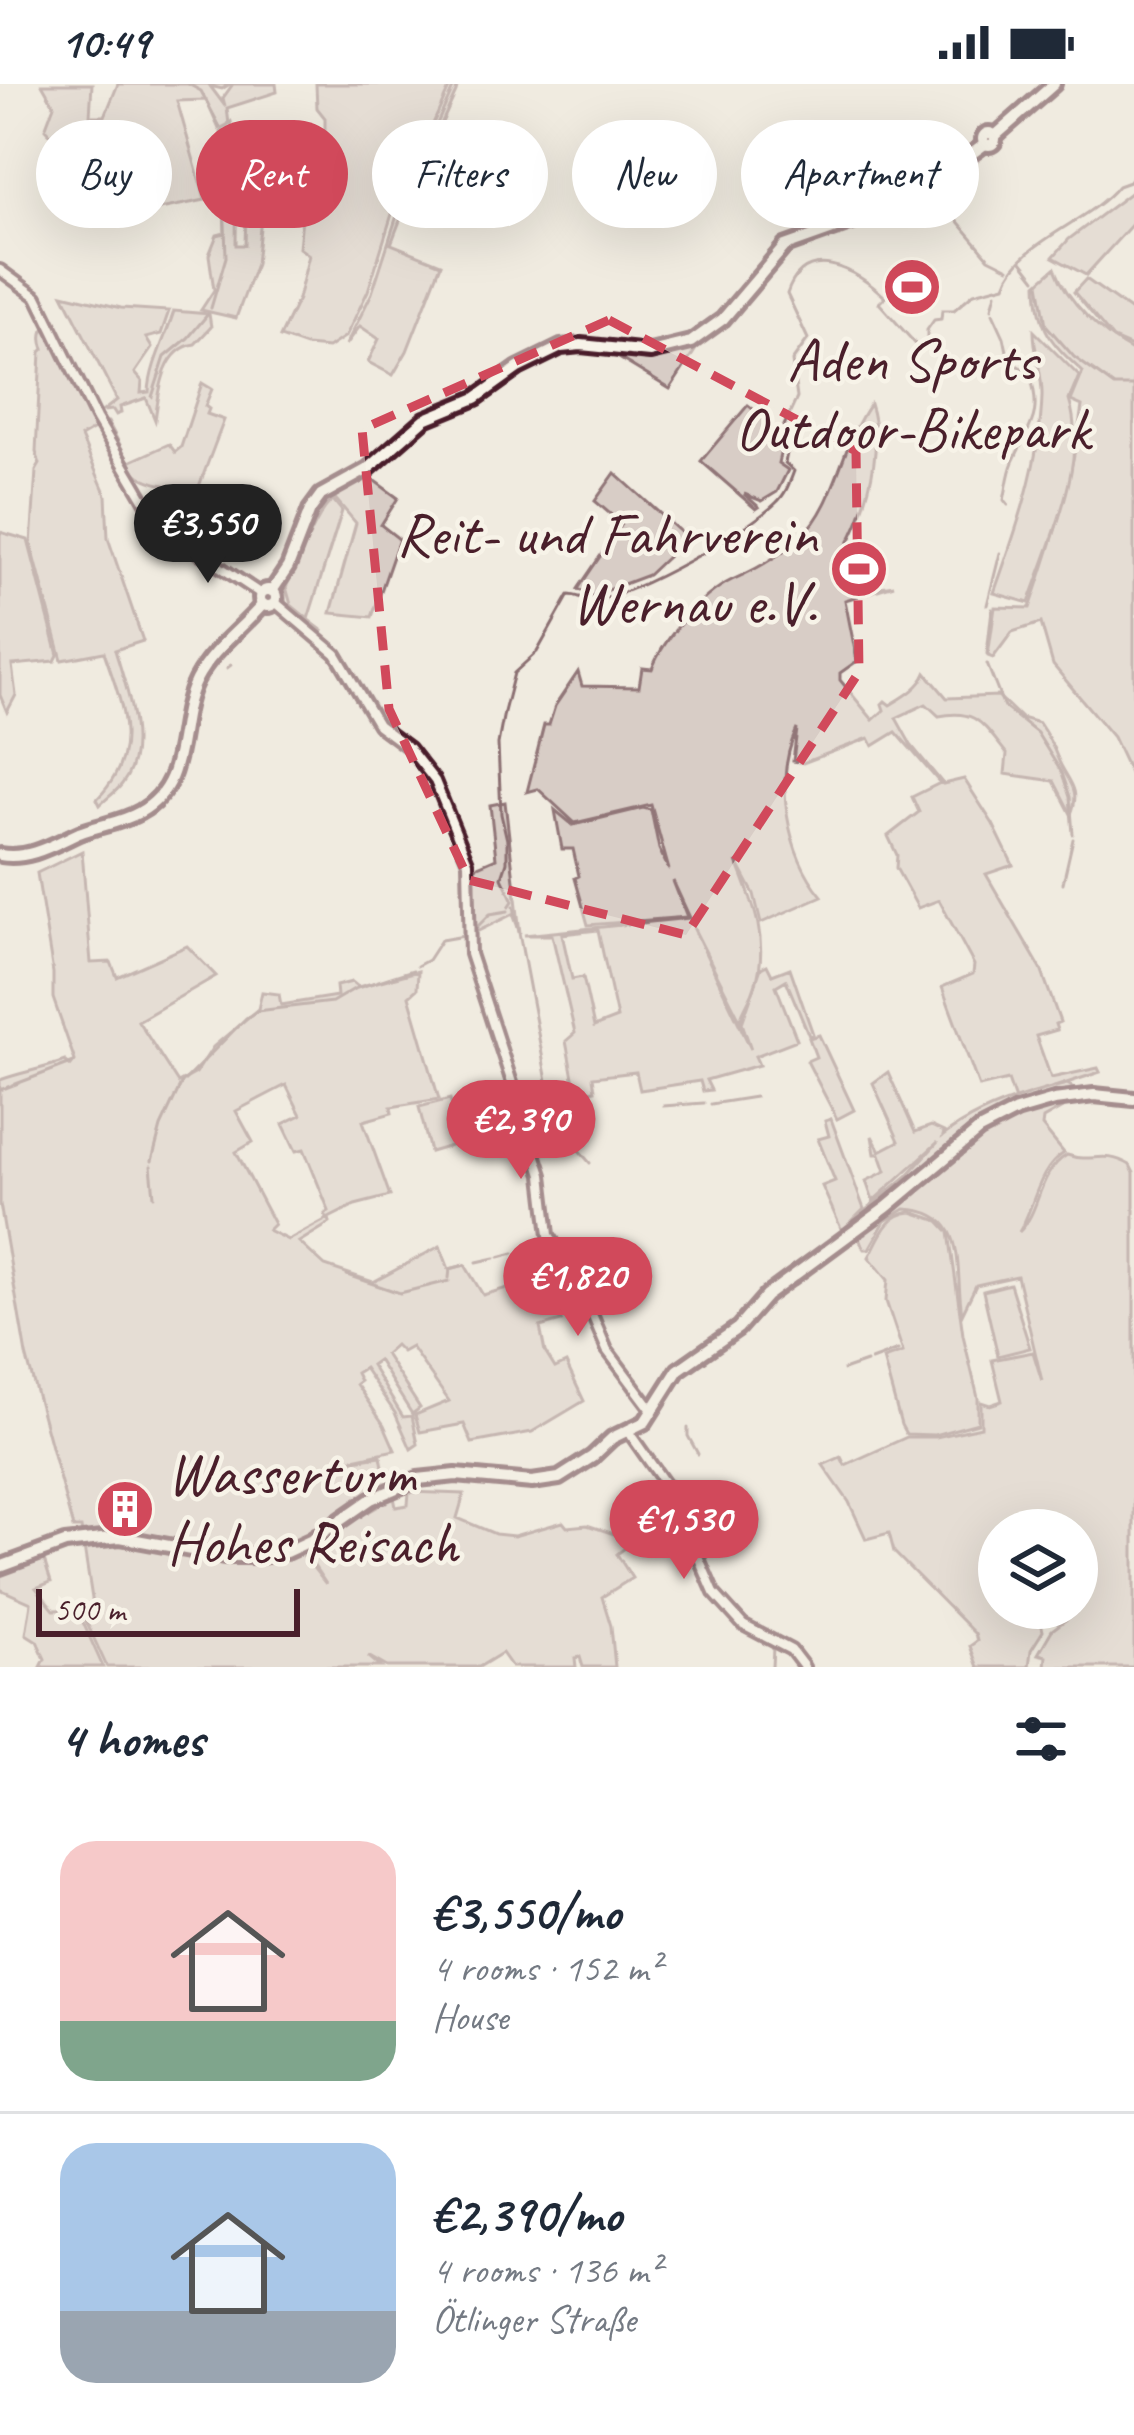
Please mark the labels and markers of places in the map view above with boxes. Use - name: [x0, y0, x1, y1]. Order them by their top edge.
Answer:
- sports icon: Aden Sports Outdoor-Bikepark: [881, 256, 943, 318]
- place label: Aden Sports Outdoor-Bikepark: [735, 322, 1093, 467]
- pin: €3,550: [110, 484, 306, 586]
- place label: Reit- und Fahrverein Wernau e.V.: [396, 496, 819, 641]
- sports icon: Reit- und Fahrverein Wernau e.V.: [828, 538, 890, 600]
- pin: €2,390: [423, 1080, 619, 1182]
- pin: €1,820: [480, 1237, 676, 1339]
- place label: Wasserturm Hohes Reisach: [167, 1436, 461, 1581]
- building icon: Wasserturm Hohes Reisach: [94, 1478, 156, 1540]
- pin: €1,530: [586, 1480, 782, 1582]

